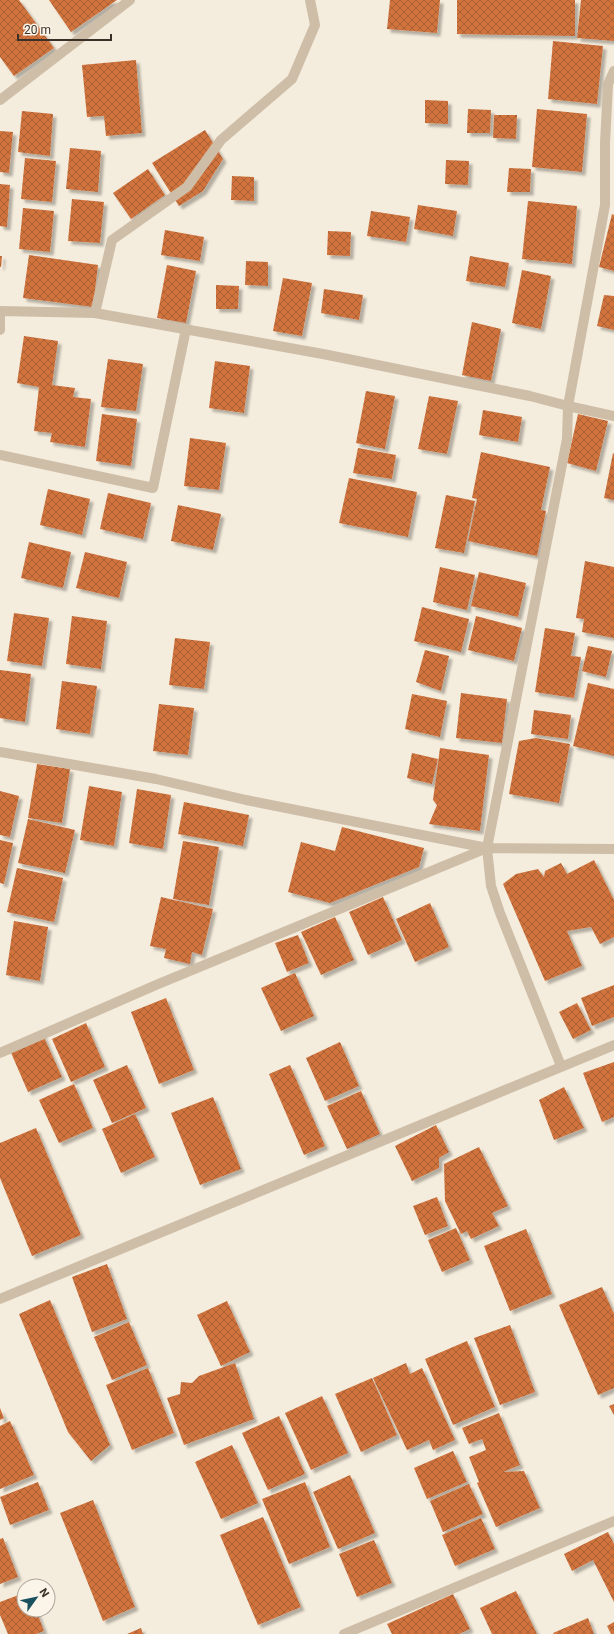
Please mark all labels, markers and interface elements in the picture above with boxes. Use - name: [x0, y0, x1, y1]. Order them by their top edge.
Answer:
- scale bar: [18, 16, 111, 42]
- text: 20 m: [24, 23, 51, 37]
- north arrow: [16, 1578, 56, 1618]
- text: N: [36, 1586, 52, 1600]

